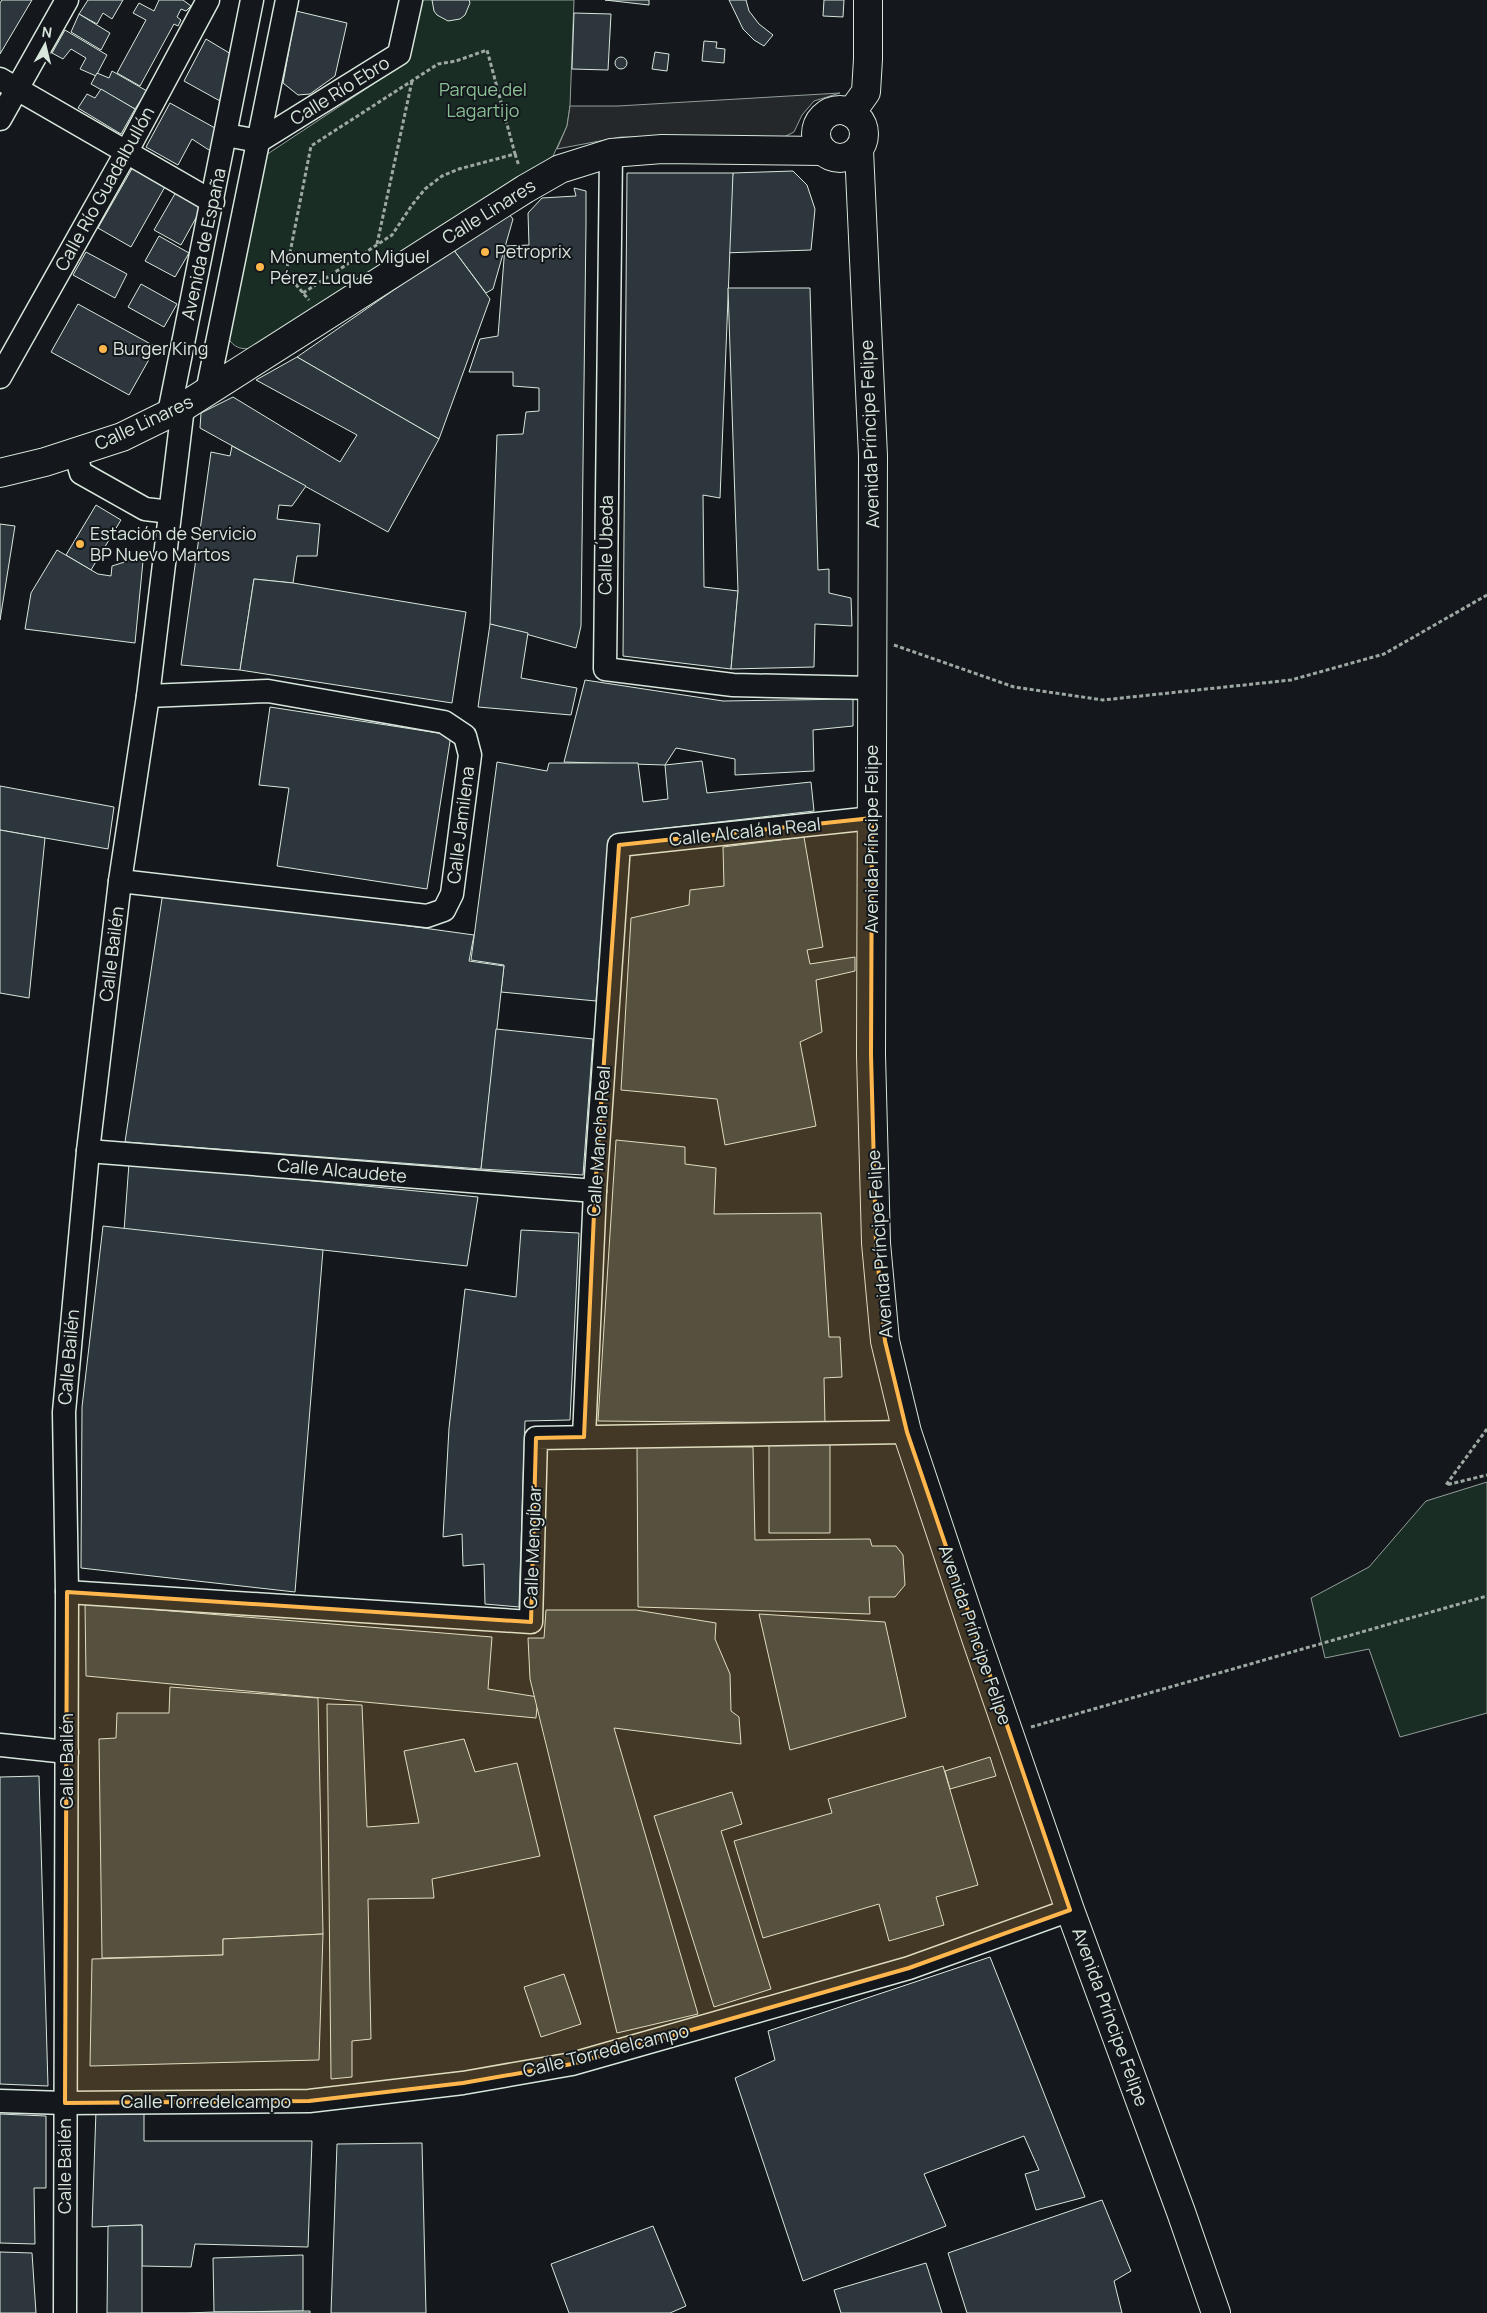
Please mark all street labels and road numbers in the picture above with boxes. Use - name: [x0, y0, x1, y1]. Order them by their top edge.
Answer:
- street label: Calle Río Ebro: [285, 50, 394, 130]
- street label: Calle Río Guadalbullón: [49, 102, 159, 275]
- street label: Avenida de España: [175, 166, 231, 322]
- street label: Calle Linares: [437, 173, 540, 249]
- street label: Avenida Príncipe Felipe: [854, 339, 884, 529]
- street label: Calle Linares: [91, 389, 197, 455]
- street label: Calle Úbeda: [592, 495, 618, 595]
- street label: Avenida Príncipe Felipe: [859, 745, 883, 933]
- street label: Calle Jamilena: [441, 765, 479, 885]
- street label: Calle Alcalá la Real: [668, 811, 822, 851]
- street label: Calle Bailén: [93, 905, 129, 1003]
- street label: Calle Mancha Real: [581, 1065, 615, 1217]
- street label: Avenida Príncipe Felipe: [860, 1149, 898, 1339]
- street label: Calle Alcaudete: [276, 1152, 408, 1188]
- street label: Calle Bailén: [52, 1308, 84, 1406]
- street label: Calle Mengíbar: [518, 1484, 546, 1609]
- street label: Avenida Príncipe Felipe: [934, 1542, 1018, 1728]
- street label: Calle Bailén: [54, 1713, 78, 1809]
- street label: Avenida Príncipe Felipe: [1067, 1924, 1154, 2109]
- street label: Calle Torredelcampo: [520, 2018, 691, 2082]
- street label: Calle Torredelcampo: [121, 2089, 291, 2113]
- street label: Calle Bailén: [52, 2118, 76, 2214]

